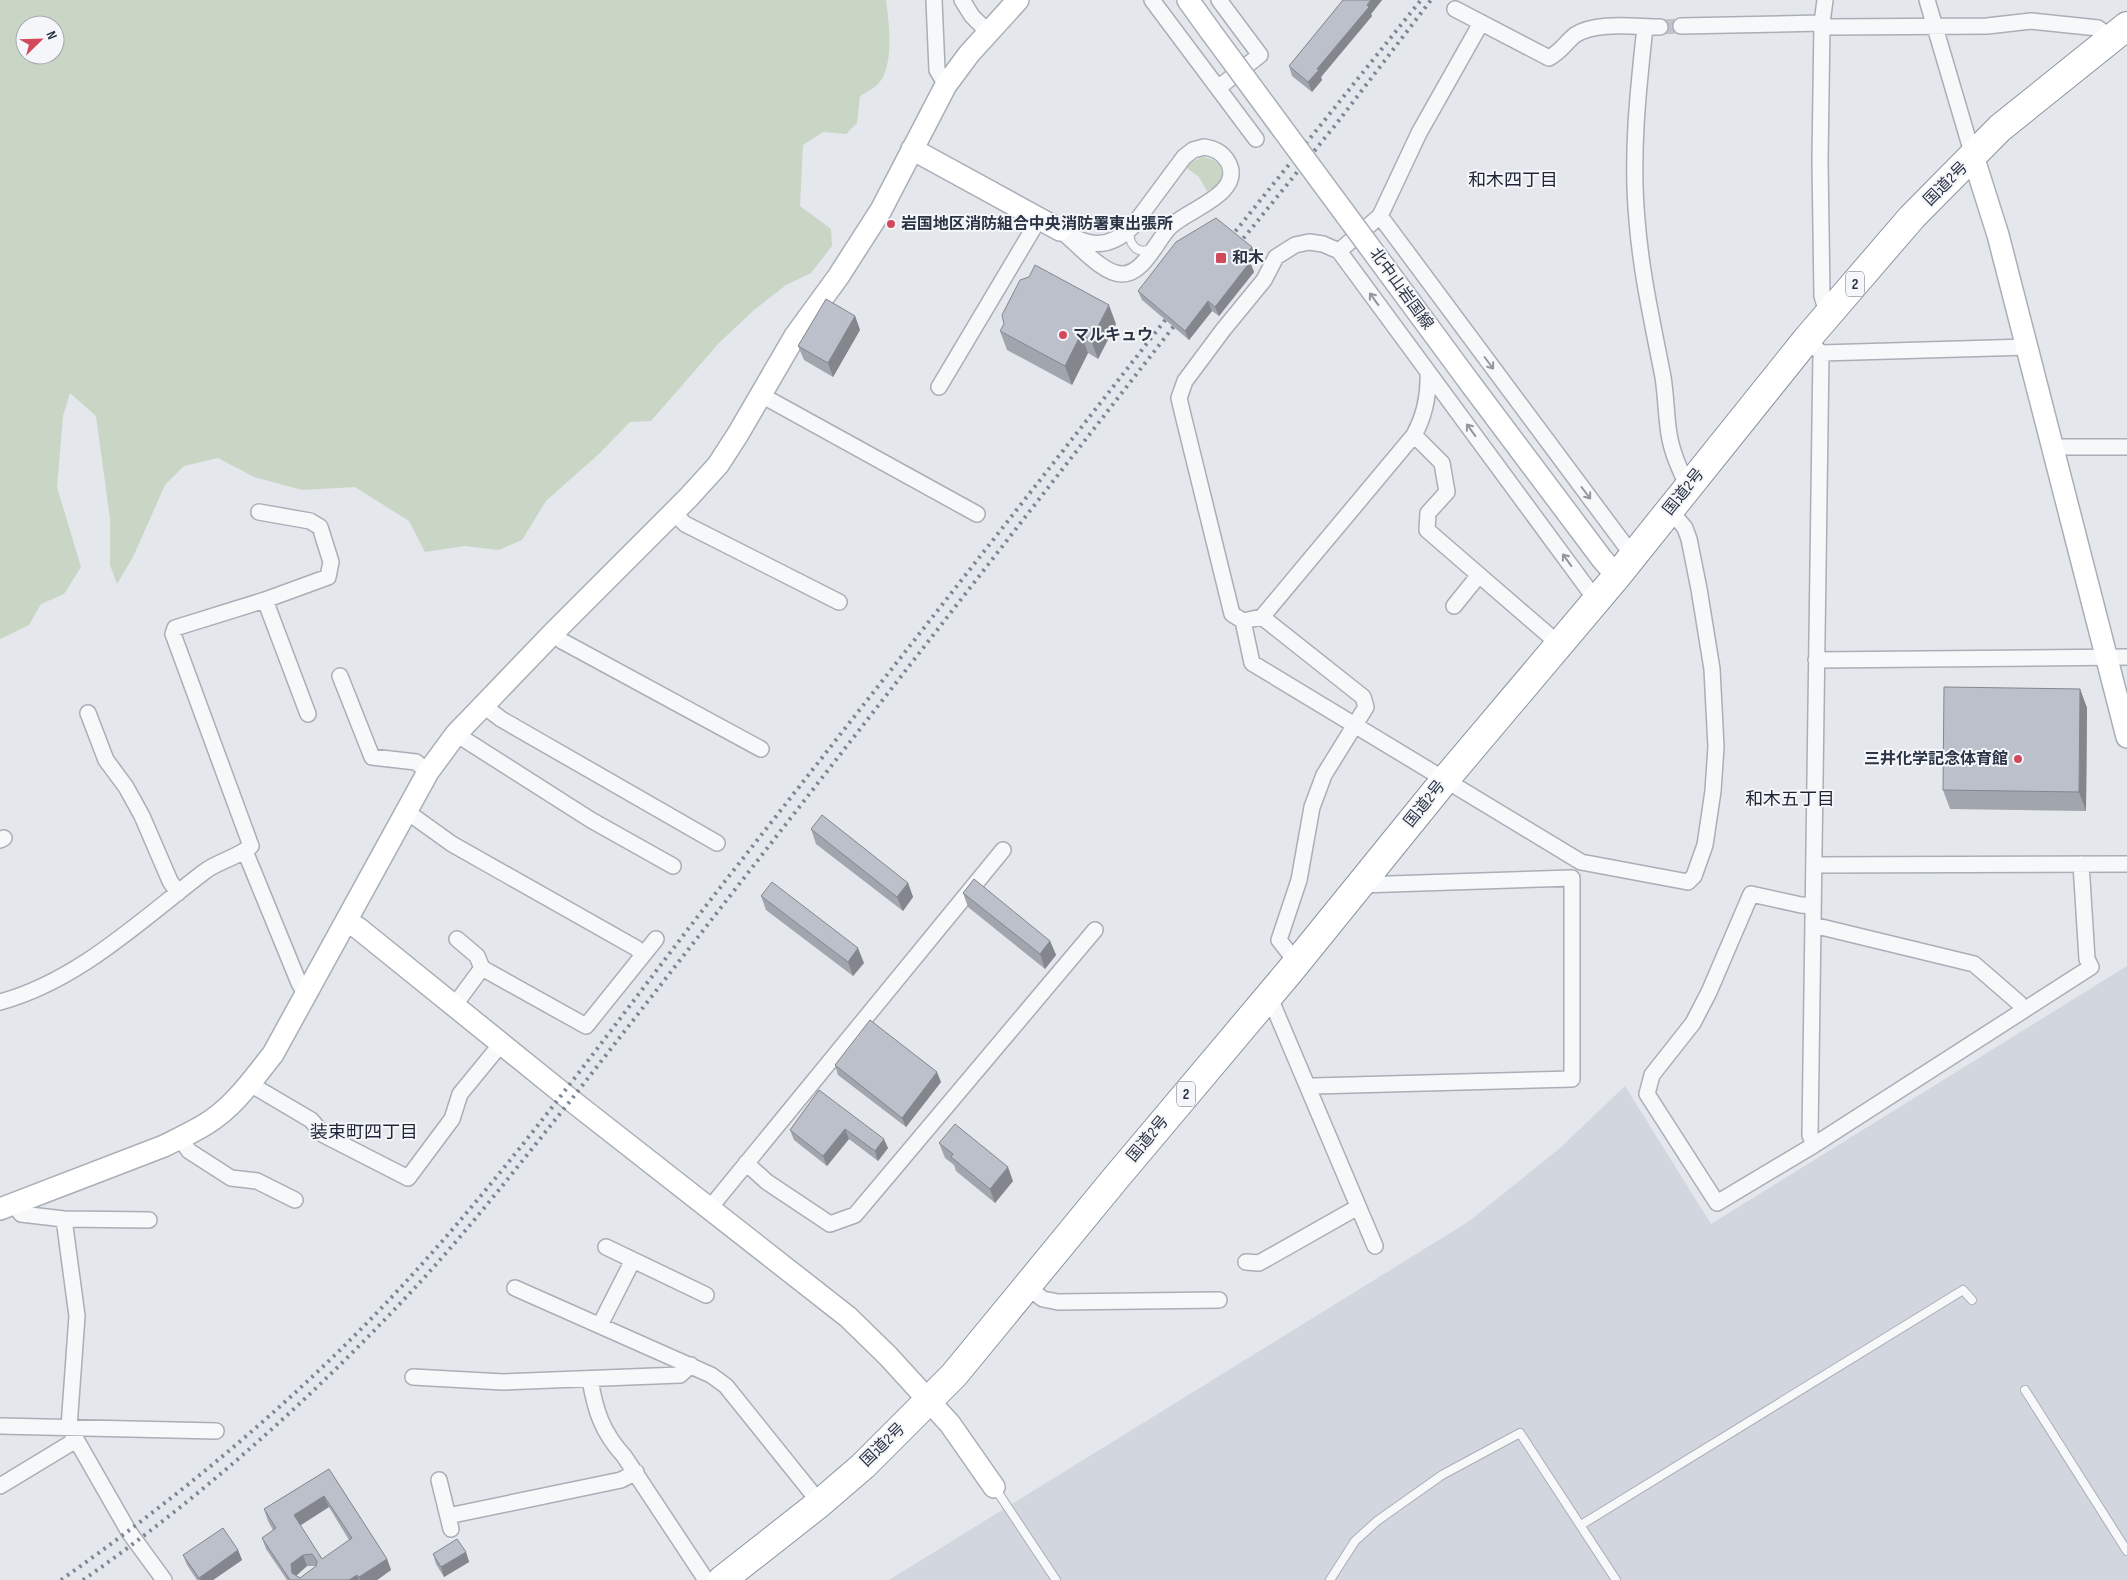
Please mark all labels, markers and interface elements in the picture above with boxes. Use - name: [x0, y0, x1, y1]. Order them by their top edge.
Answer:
- north arrow: [15, 15, 65, 65]
- text: N: [42, 28, 61, 42]
- street label: 国道2号: [1920, 158, 1972, 210]
- district label: 和木四丁目: [1468, 170, 1558, 191]
- place label: 岩国地区消防組合中央消防署東出張所: [901, 215, 1173, 234]
- marker: 岩国地区消防組合中央消防署東出張所: [885, 218, 897, 230]
- street label: 北中山岩国線: [1365, 245, 1437, 333]
- place label: 和木: [1232, 249, 1264, 268]
- marker: 和木: [1214, 251, 1228, 265]
- road number: 2: [1846, 272, 1864, 296]
- one-way arrow: [1369, 292, 1379, 306]
- place label: マルキュウ: [1073, 326, 1153, 345]
- marker: マルキュウ: [1057, 329, 1069, 341]
- one-way arrow: [1484, 356, 1495, 369]
- one-way arrow: [1465, 424, 1476, 437]
- street label: 国道2号: [1659, 465, 1709, 519]
- one-way arrow: [1581, 486, 1592, 500]
- one-way arrow: [1562, 554, 1572, 568]
- place label: 三井化学記念体育館: [1864, 749, 2008, 769]
- marker: 三井化学記念体育館: [2012, 753, 2024, 765]
- street label: 国道2号: [1400, 777, 1450, 831]
- district label: 和木五丁目: [1745, 789, 1835, 810]
- road number: 2: [1177, 1082, 1195, 1106]
- street label: 国道2号: [1123, 1112, 1173, 1166]
- district label: 装束町四丁目: [310, 1122, 418, 1143]
- street label: 国道2号: [857, 1419, 909, 1471]

